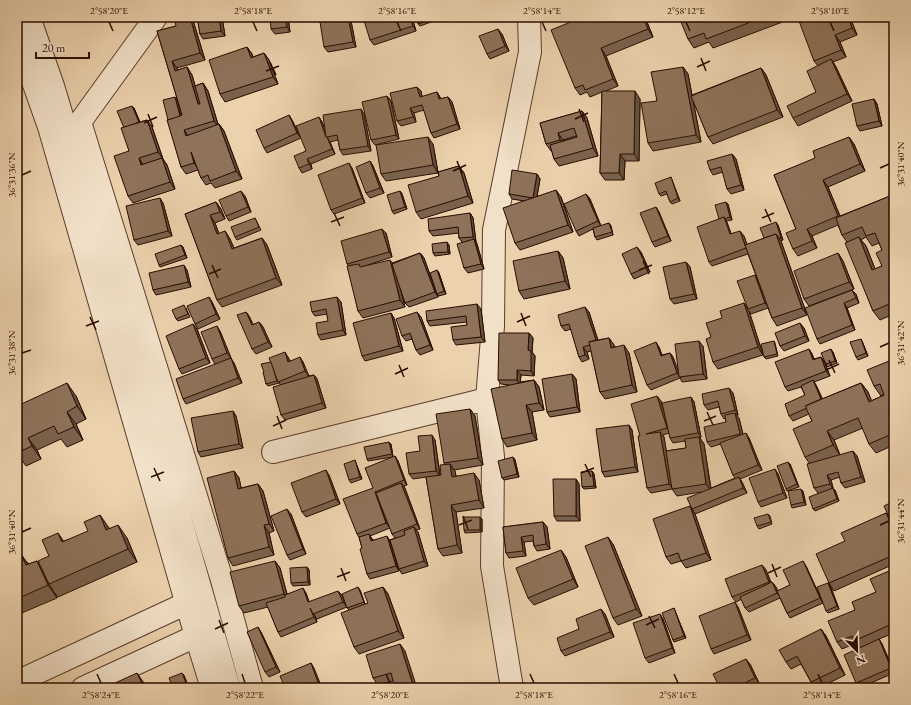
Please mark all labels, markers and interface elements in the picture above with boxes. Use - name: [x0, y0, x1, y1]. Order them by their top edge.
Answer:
- text: 2°58'20"E: [90, 4, 128, 17]
- text: 2°58'18"E: [234, 4, 272, 17]
- text: 2°58'16"E: [378, 4, 416, 17]
- text: 2°58'14"E: [523, 4, 561, 17]
- text: 2°58'12"E: [667, 4, 705, 17]
- text: 2°58'10"E: [811, 4, 849, 17]
- scale bar: [36, 34, 89, 60]
- text: 20 m: [42, 40, 66, 56]
- text: 36°31'40"N: [894, 141, 907, 186]
- text: 36°31'36"N: [5, 152, 18, 197]
- text: 36°31'42"N: [894, 320, 907, 365]
- text: 36°31'38"N: [5, 330, 18, 375]
- text: 36°31'44"N: [894, 498, 907, 543]
- text: 36°31'40"N: [5, 509, 18, 554]
- north arrow: [837, 631, 877, 671]
- text: N: [854, 652, 868, 668]
- text: 2°58'24"E: [82, 688, 120, 701]
- text: 2°58'22"E: [226, 688, 264, 701]
- text: 2°58'20"E: [371, 688, 409, 701]
- text: 2°58'18"E: [515, 688, 553, 701]
- text: 2°58'16"E: [659, 688, 697, 701]
- text: 2°58'14"E: [803, 688, 841, 701]

